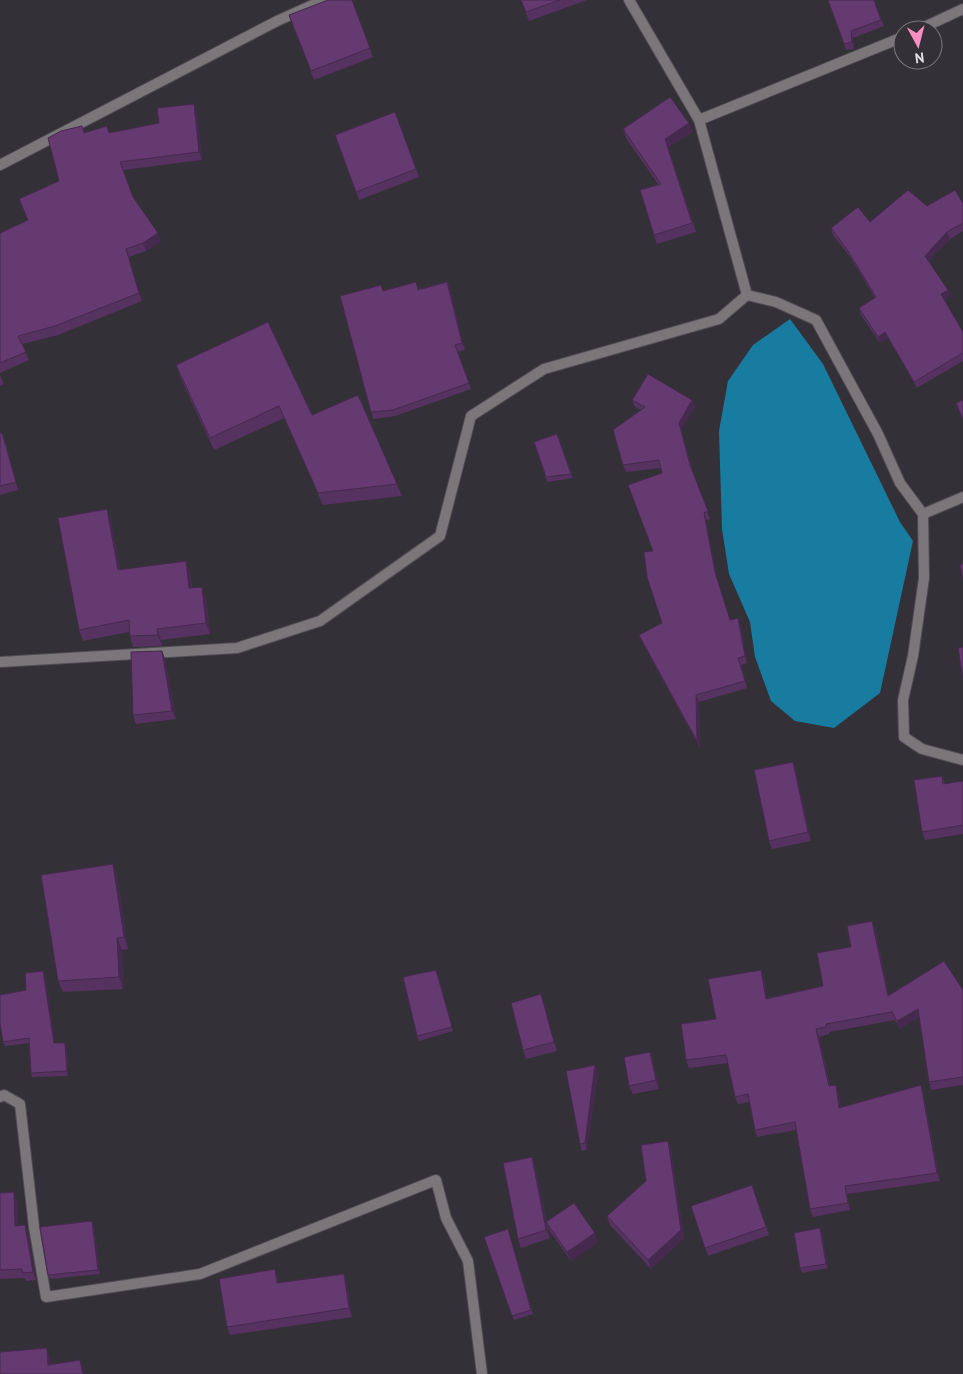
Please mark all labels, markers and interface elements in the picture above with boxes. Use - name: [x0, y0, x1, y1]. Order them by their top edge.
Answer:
- north arrow: [893, 20, 943, 70]
- text: N: [914, 48, 925, 67]

